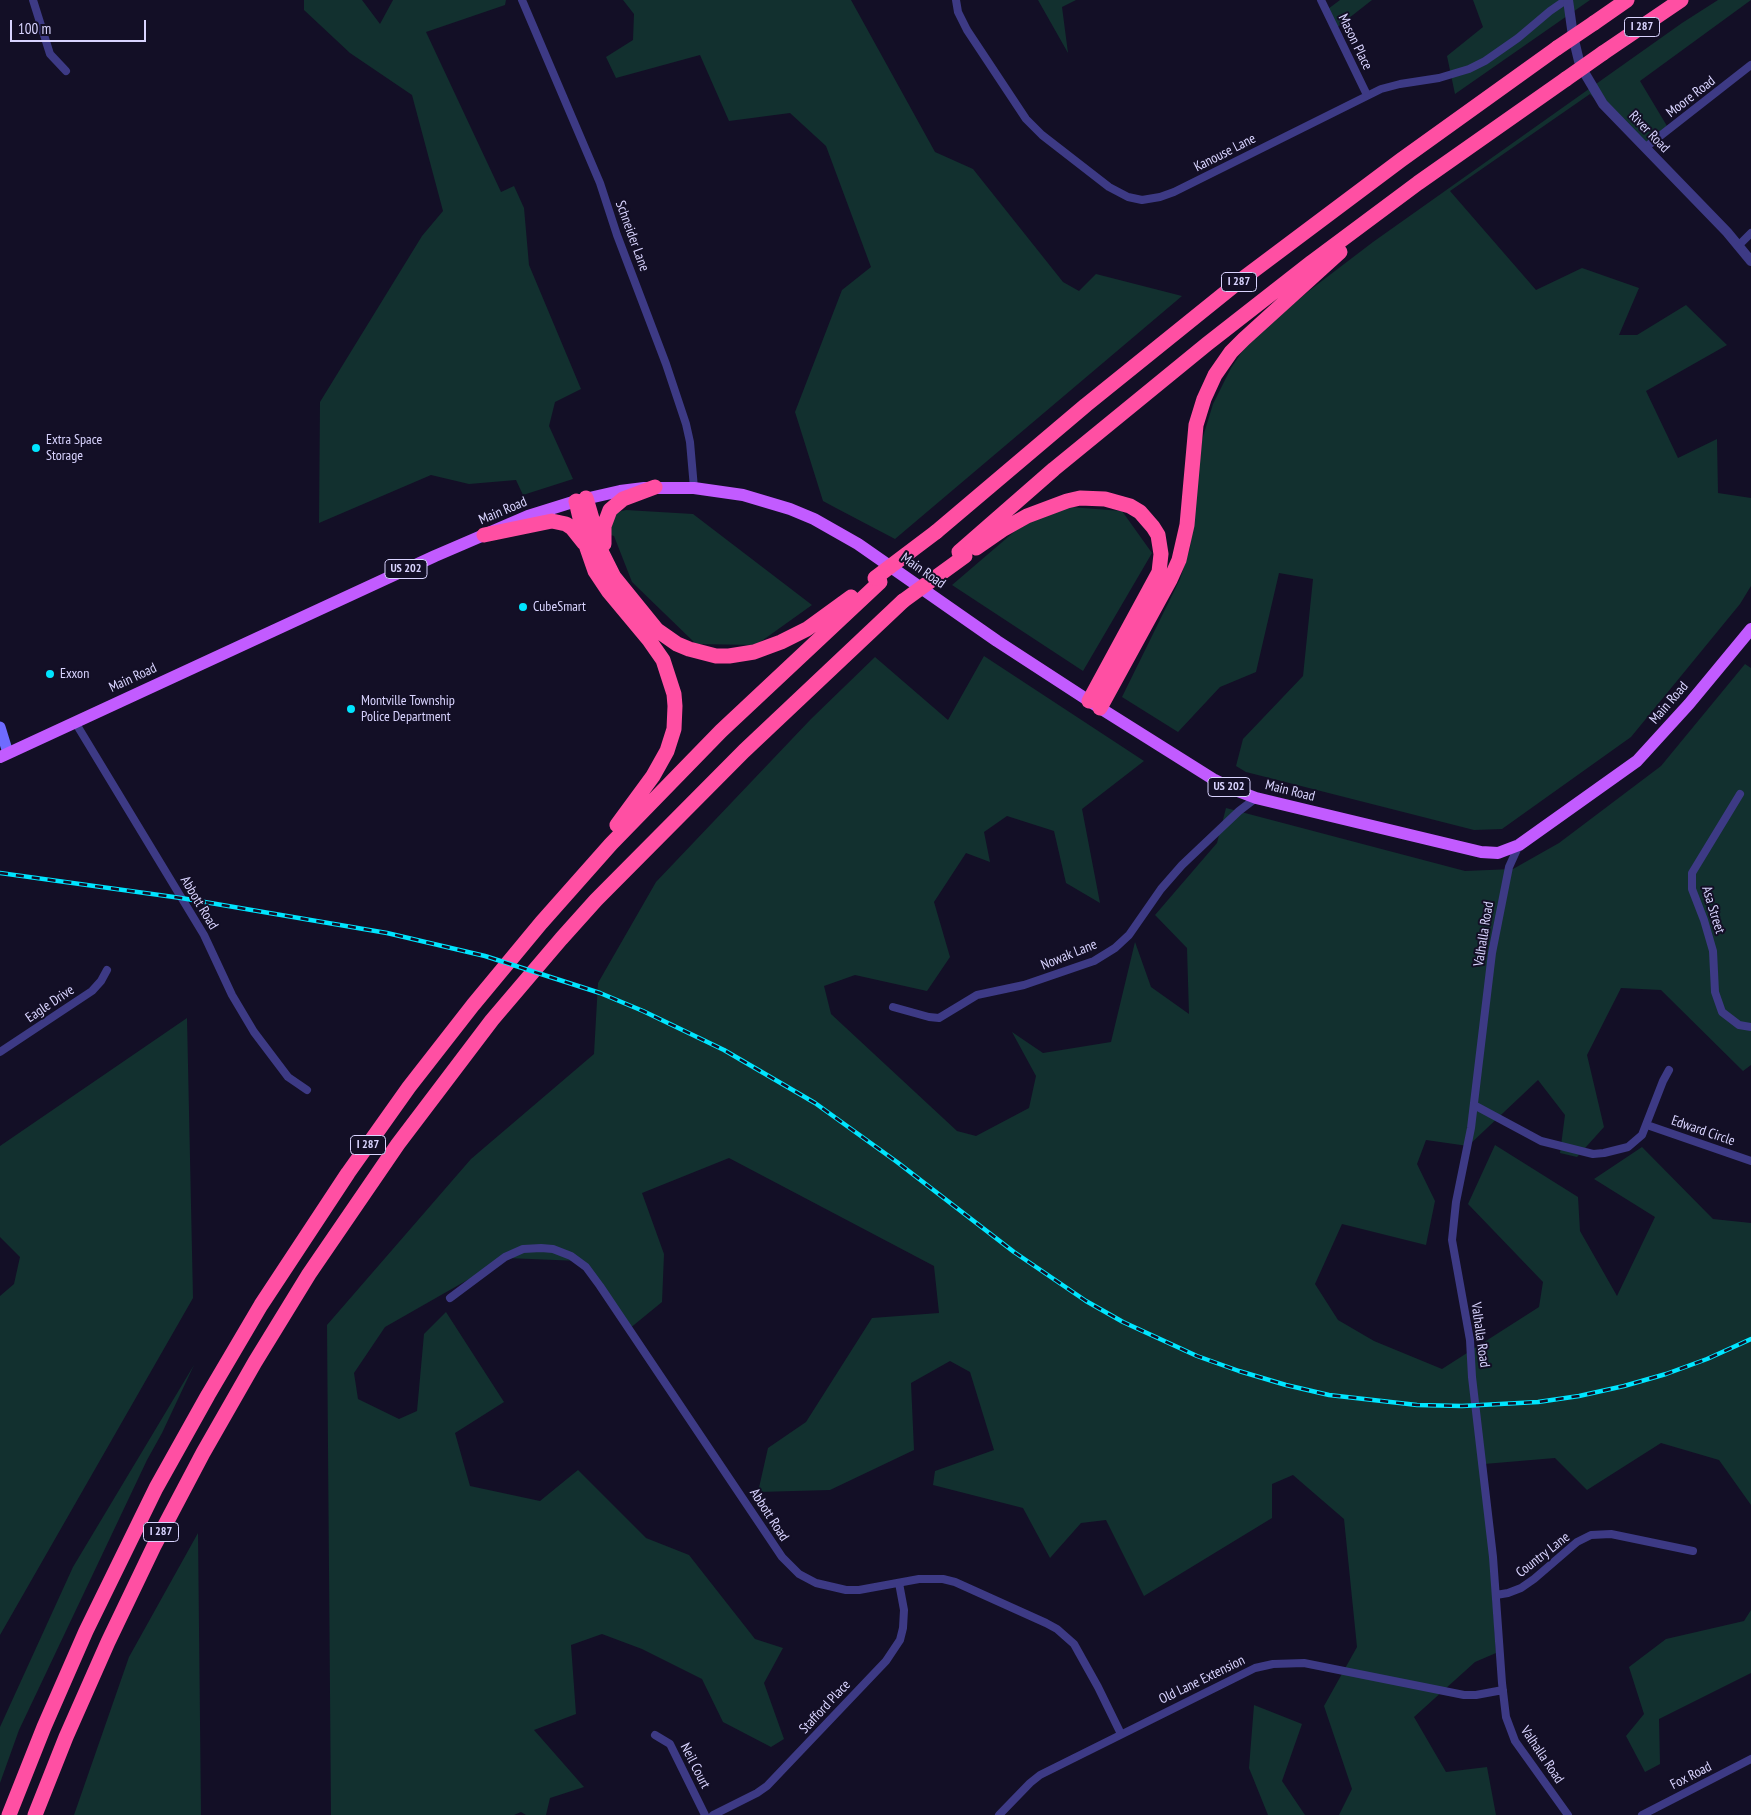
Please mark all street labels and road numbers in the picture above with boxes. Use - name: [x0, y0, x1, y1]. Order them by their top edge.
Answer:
- street label: Mason Place: [1334, 11, 1376, 73]
- road number: I 287: [1624, 18, 1660, 36]
- street label: Moore Road: [1663, 73, 1719, 121]
- street label: River Road: [1625, 108, 1673, 156]
- street label: Kanouse Lane: [1191, 130, 1259, 176]
- street label: Schneider Lane: [611, 198, 653, 274]
- road number: I 287: [1222, 272, 1256, 292]
- street label: Main Road: [476, 493, 530, 529]
- street label: Main Road: [897, 550, 949, 592]
- road number: US 202: [385, 560, 427, 578]
- street label: Main Road: [107, 660, 159, 696]
- street label: Main Road: [1646, 678, 1692, 728]
- street label: Main Road: [1263, 777, 1317, 805]
- road number: US 202: [1208, 778, 1250, 796]
- street label: Abbott Road: [177, 873, 221, 933]
- street label: Asa Street: [1698, 884, 1728, 936]
- street label: Valhalla Road: [1471, 900, 1497, 968]
- street label: Nowak Lane: [1039, 936, 1099, 974]
- street label: Eagle Drive: [22, 982, 78, 1026]
- street label: Edward Circle: [1669, 1112, 1737, 1150]
- road number: I 287: [350, 1136, 386, 1154]
- street label: Valhalla Road: [1467, 1301, 1493, 1369]
- street label: Abbott Road: [746, 1486, 792, 1544]
- road number: I 287: [144, 1522, 178, 1541]
- street label: Country Lane: [1513, 1529, 1573, 1581]
- street label: Old Lane Extension: [1156, 1652, 1248, 1708]
- street label: Stafford Place: [796, 1677, 854, 1737]
- street label: Valhalla Road: [1517, 1723, 1567, 1787]
- street label: Neil Court: [676, 1740, 714, 1792]
- street label: Fox Road: [1668, 1758, 1714, 1794]

